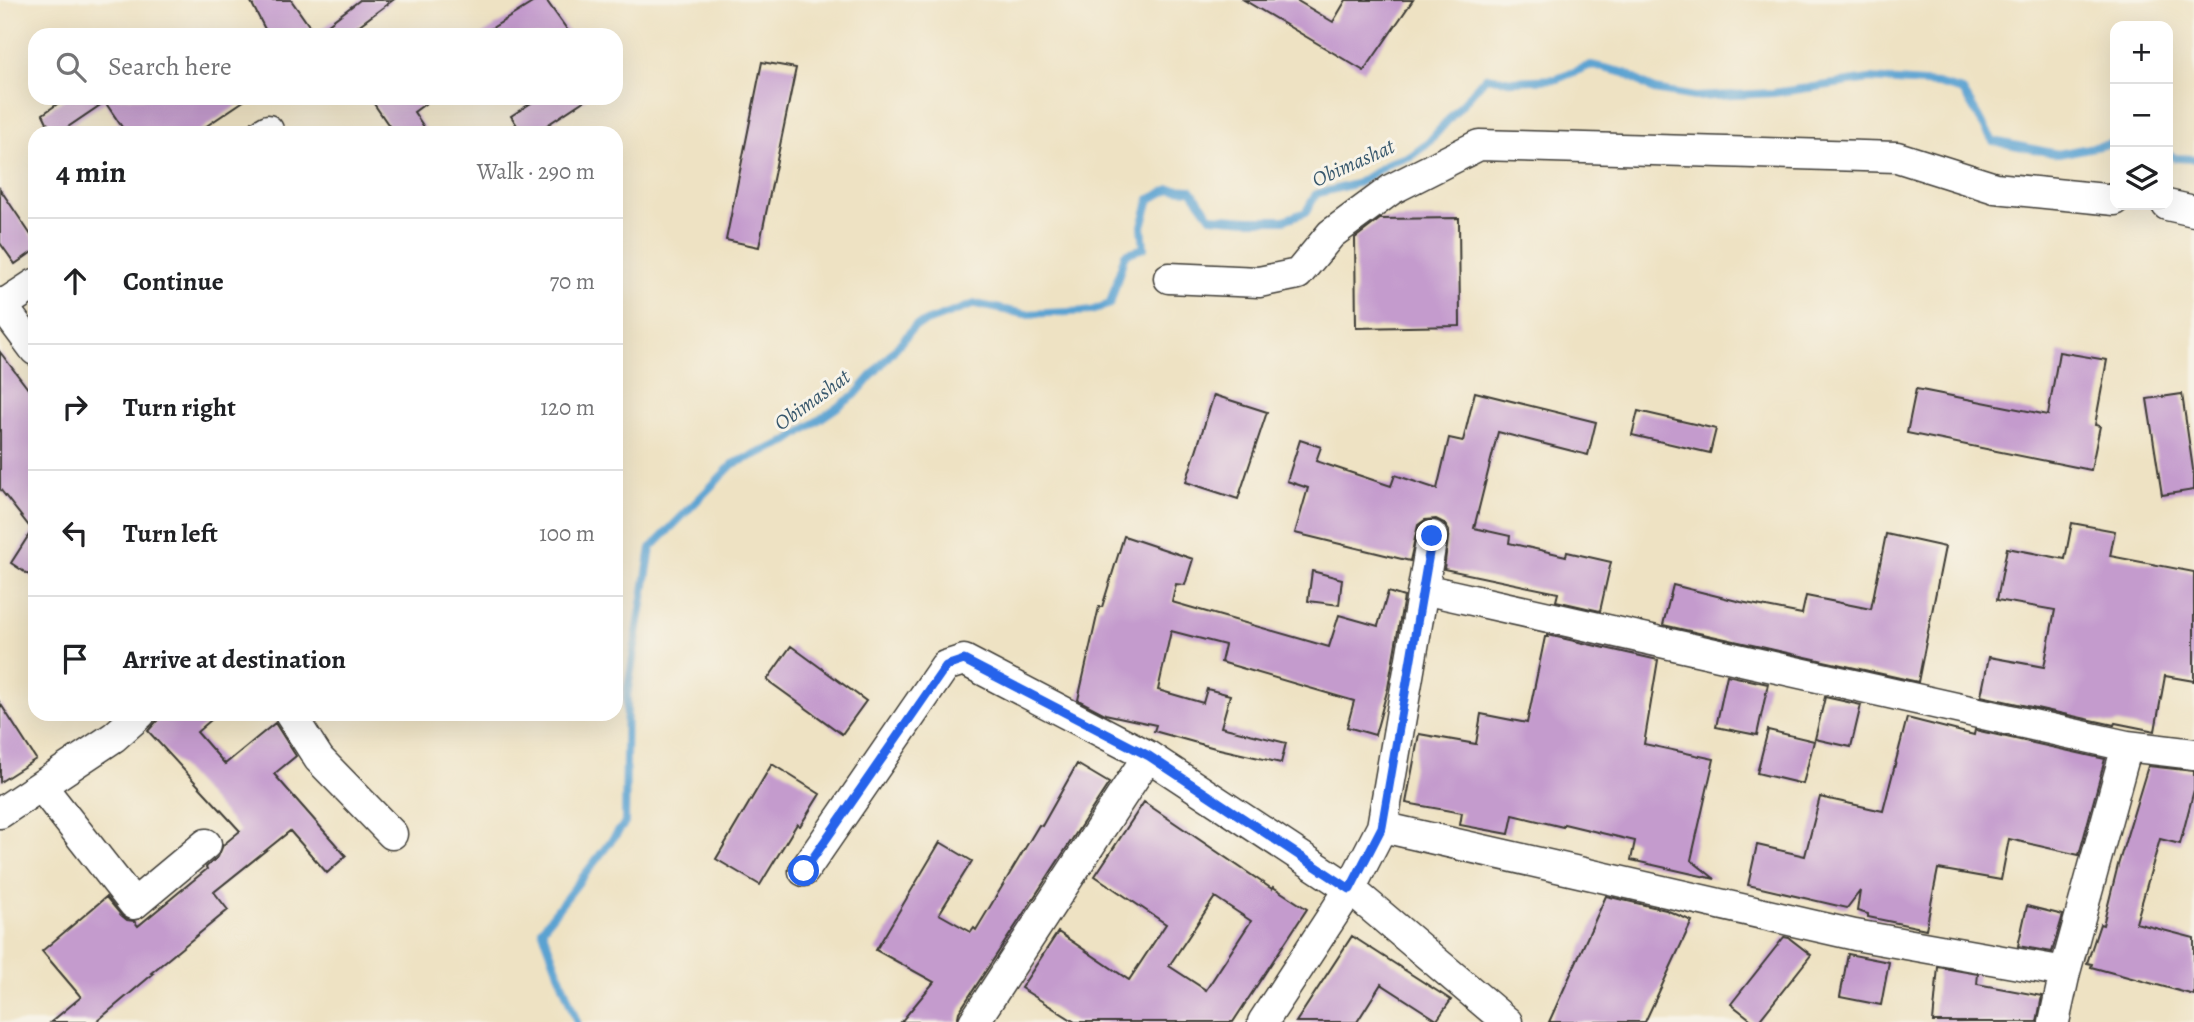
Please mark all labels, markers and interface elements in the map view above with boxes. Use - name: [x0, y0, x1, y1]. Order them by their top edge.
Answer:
- map controls: [2110, 21, 2173, 210]
- button: +: [2110, 21, 2173, 84]
- search box: [28, 28, 623, 105]
- icon: search: [52, 48, 90, 86]
- text: Search here: [108, 49, 232, 84]
- button: −: [2110, 84, 2173, 147]
- water label: Obimashat: [1307, 132, 1399, 194]
- button: layers: [2110, 147, 2173, 210]
- text: 4 min: [56, 152, 126, 192]
- text: Walk · 290 m: [477, 156, 595, 187]
- icon: ahead: [56, 262, 94, 300]
- text: Continue: [123, 264, 224, 299]
- text: 70 m: [549, 266, 595, 297]
- water label: Obimashat: [768, 362, 856, 437]
- icon: right: [56, 388, 94, 426]
- text: Turn right: [123, 390, 236, 425]
- text: 120 m: [540, 392, 595, 423]
- icon: left: [56, 514, 94, 552]
- text: Turn left: [123, 516, 218, 551]
- text: 100 m: [539, 518, 595, 549]
- route end: [1416, 520, 1447, 551]
- icon: arrive: [56, 640, 94, 678]
- text: Arrive at destination: [123, 642, 346, 677]
- route start: [788, 855, 819, 886]

